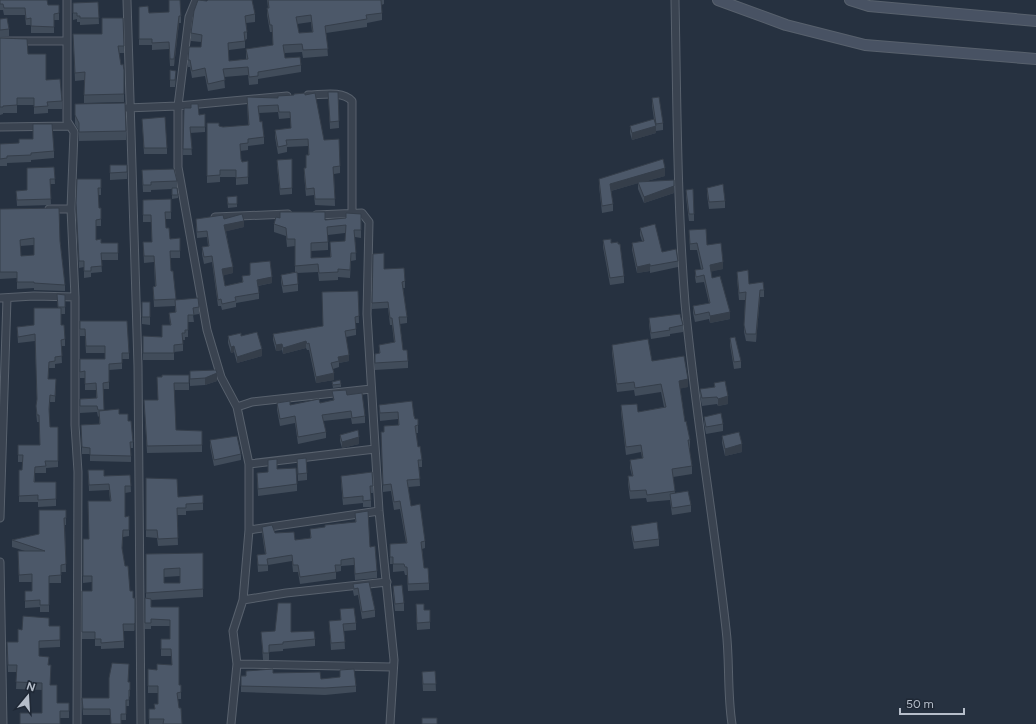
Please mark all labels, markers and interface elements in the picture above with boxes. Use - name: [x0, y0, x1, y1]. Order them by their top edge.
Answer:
- north arrow: [8, 676, 48, 716]
- text: N: [25, 679, 37, 694]
- scale bar: [900, 690, 964, 716]
- text: 50 m: [906, 697, 934, 711]

